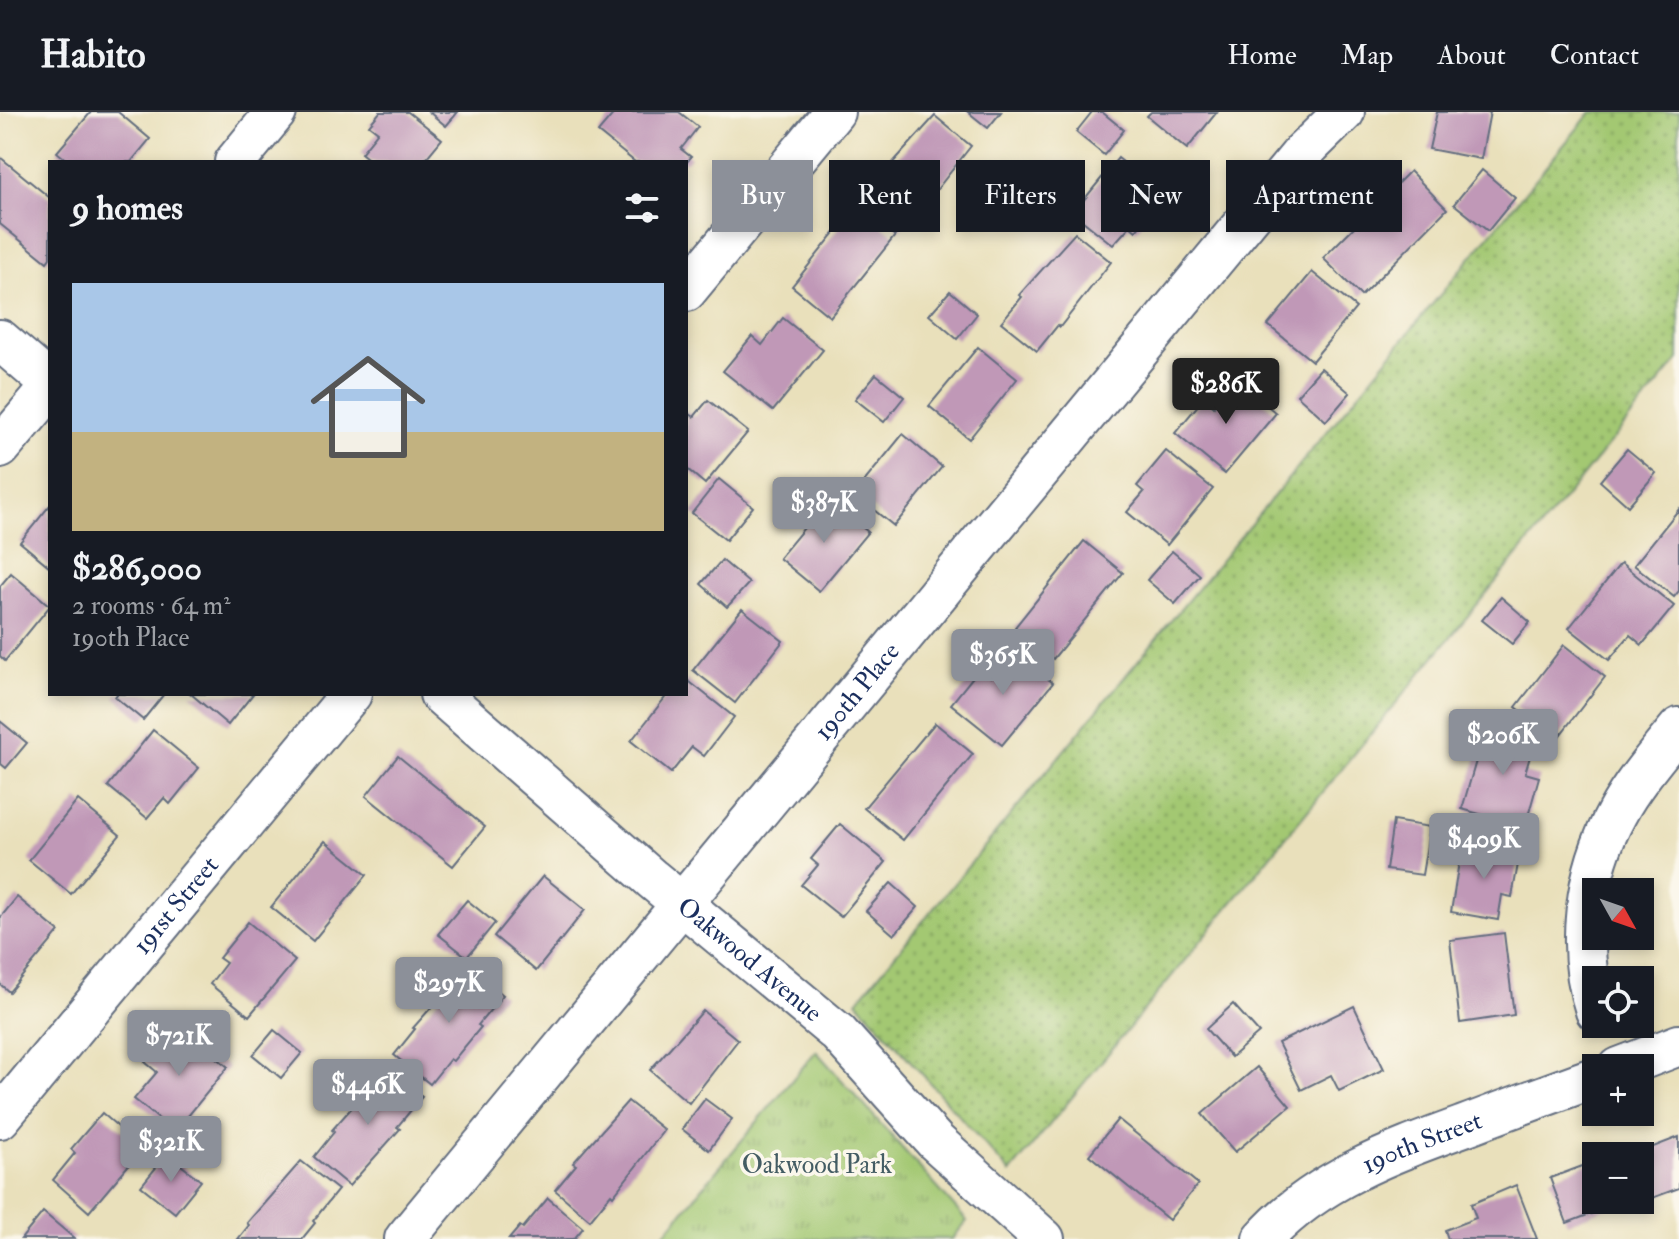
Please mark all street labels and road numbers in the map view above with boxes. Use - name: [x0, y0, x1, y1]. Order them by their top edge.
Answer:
- street label: 190th Place: [807, 636, 907, 747]
- street label: 191st Street: [126, 850, 226, 961]
- street label: Oakwood Avenue: [671, 890, 829, 1029]
- street label: 190th Street: [1357, 1105, 1487, 1181]

